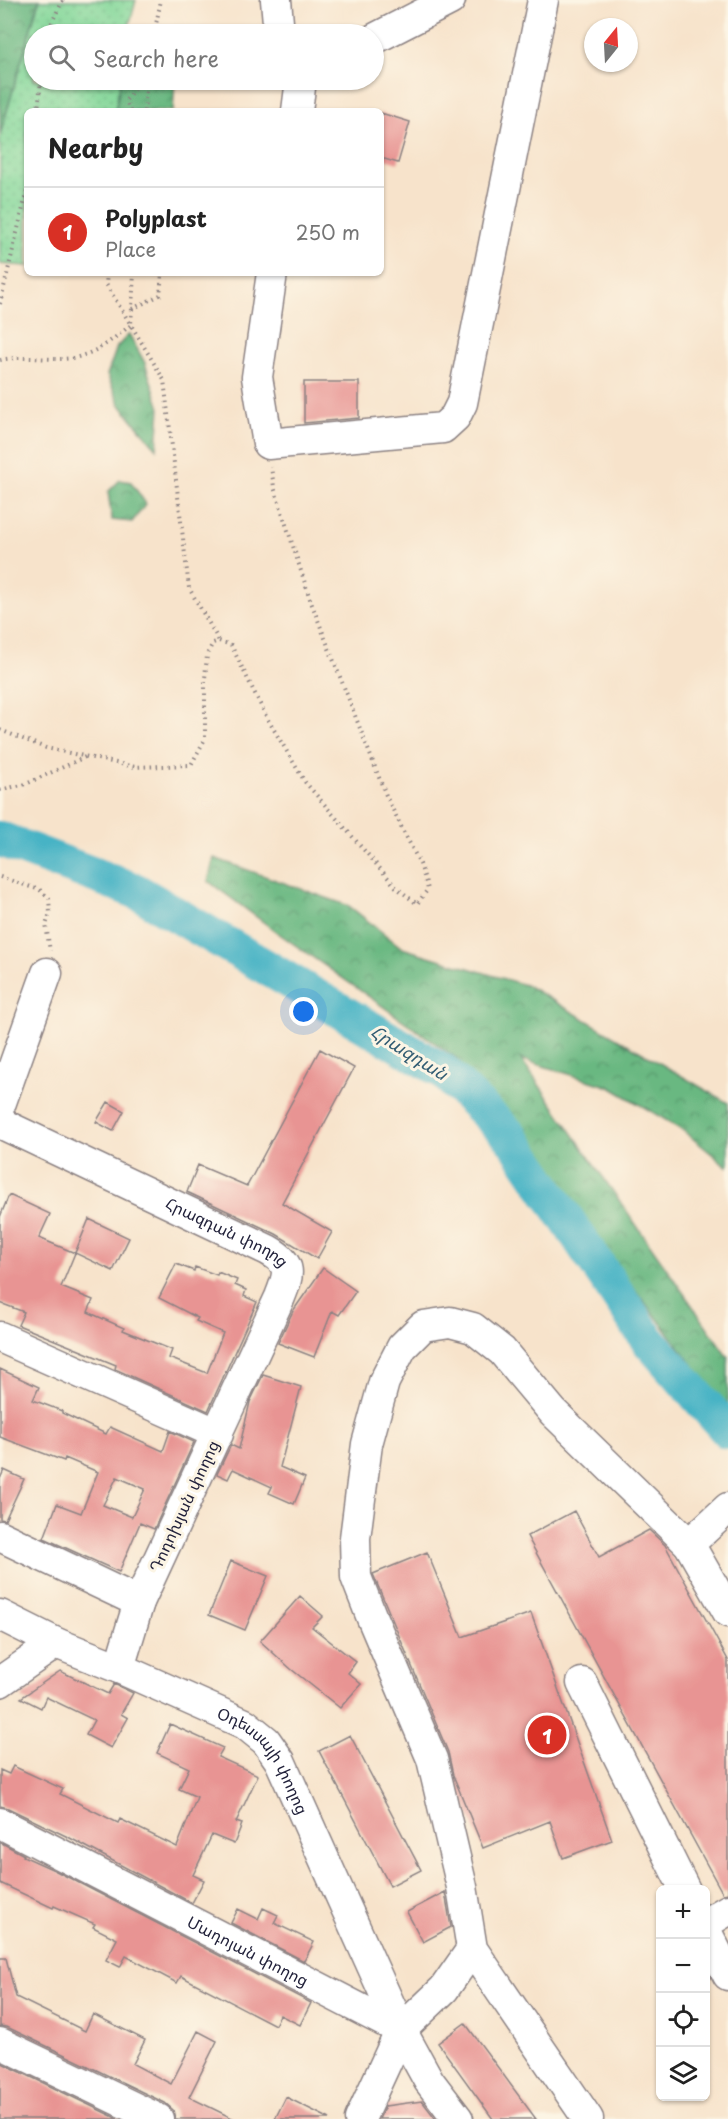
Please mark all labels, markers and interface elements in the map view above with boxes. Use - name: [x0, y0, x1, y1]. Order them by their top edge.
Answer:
- north arrow: [584, 18, 638, 72]
- search box: [24, 24, 384, 90]
- icon: search: [45, 41, 78, 74]
- text: Search here: [93, 41, 219, 74]
- text: Nearby: [48, 128, 143, 167]
- text: Polyplast: [105, 201, 207, 234]
- text: 1: [63, 217, 72, 247]
- text: 250 m: [296, 217, 360, 247]
- text: Place: [105, 234, 156, 264]
- your location: [289, 997, 318, 1026]
- water label: Հրազդան: [366, 1017, 455, 1087]
- street label: Հրազդան փողոց: [162, 1190, 295, 1272]
- street label: Դոդոխյան փողոց: [142, 1436, 224, 1575]
- street label: Օդեսսայի փողոց: [214, 1700, 315, 1818]
- pin: 1: [528, 1712, 566, 1758]
- map controls: [656, 1885, 710, 2101]
- button: +: [656, 1885, 710, 1939]
- street label: Մադոյան փողոց: [184, 1909, 313, 1991]
- button: −: [656, 1939, 710, 1993]
- button: locate: [656, 1993, 710, 2047]
- button: layers: [656, 2047, 710, 2101]

